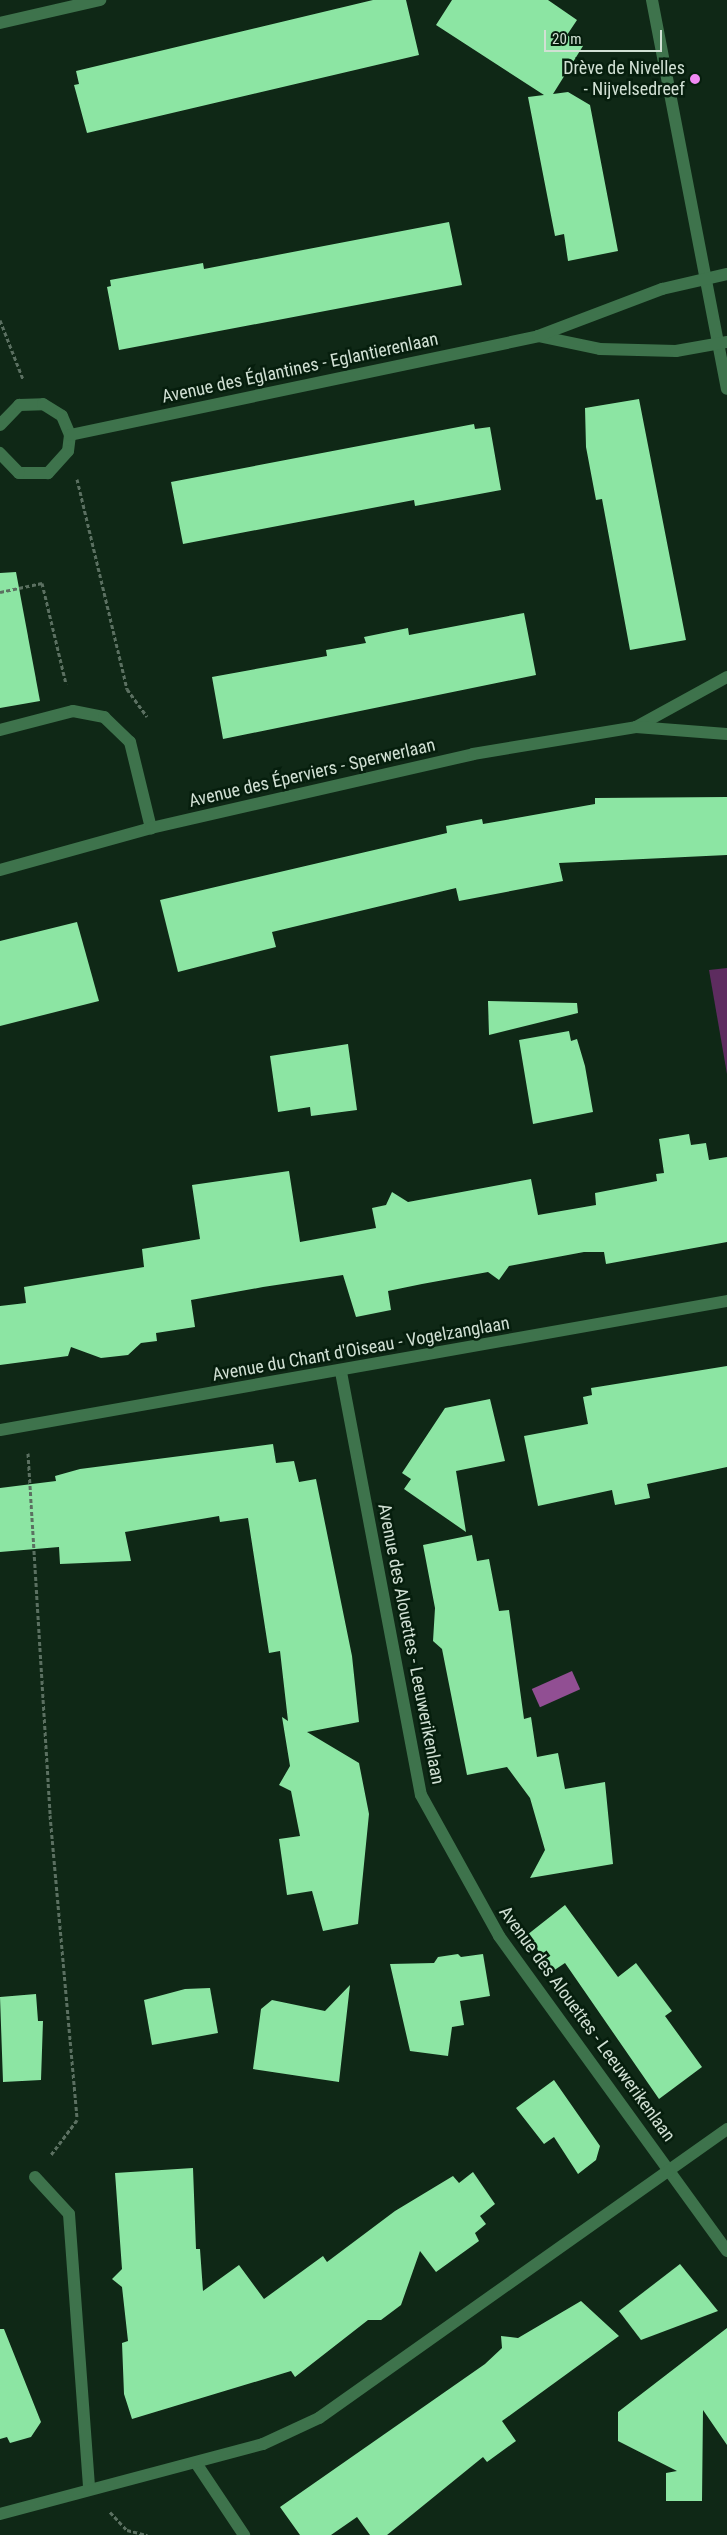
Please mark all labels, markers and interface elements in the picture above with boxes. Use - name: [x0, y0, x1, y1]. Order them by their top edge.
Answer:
- scale bar: [547, 20, 664, 52]
- text: 20 m: [552, 30, 582, 48]
- place label: Drève de Nivelles - Nijvelsedreef: [563, 58, 685, 100]
- marker: Drève de Nivelles - Nijvelsedreef: [689, 73, 701, 85]
- street label: Avenue des Églantines - Eglantierenlaan: [160, 328, 440, 408]
- street label: Avenue des Éperviers - Sperwerlaan: [187, 734, 437, 812]
- street label: Avenue du Chant d'Oiseau - Vogelzanglaan: [211, 1312, 511, 1386]
- street label: Avenue des Alouettes - Leeuwerikenlaan: [373, 1502, 449, 1786]
- street label: Avenue des Alouettes - Leeuwerikenlaan: [494, 1902, 680, 2146]

